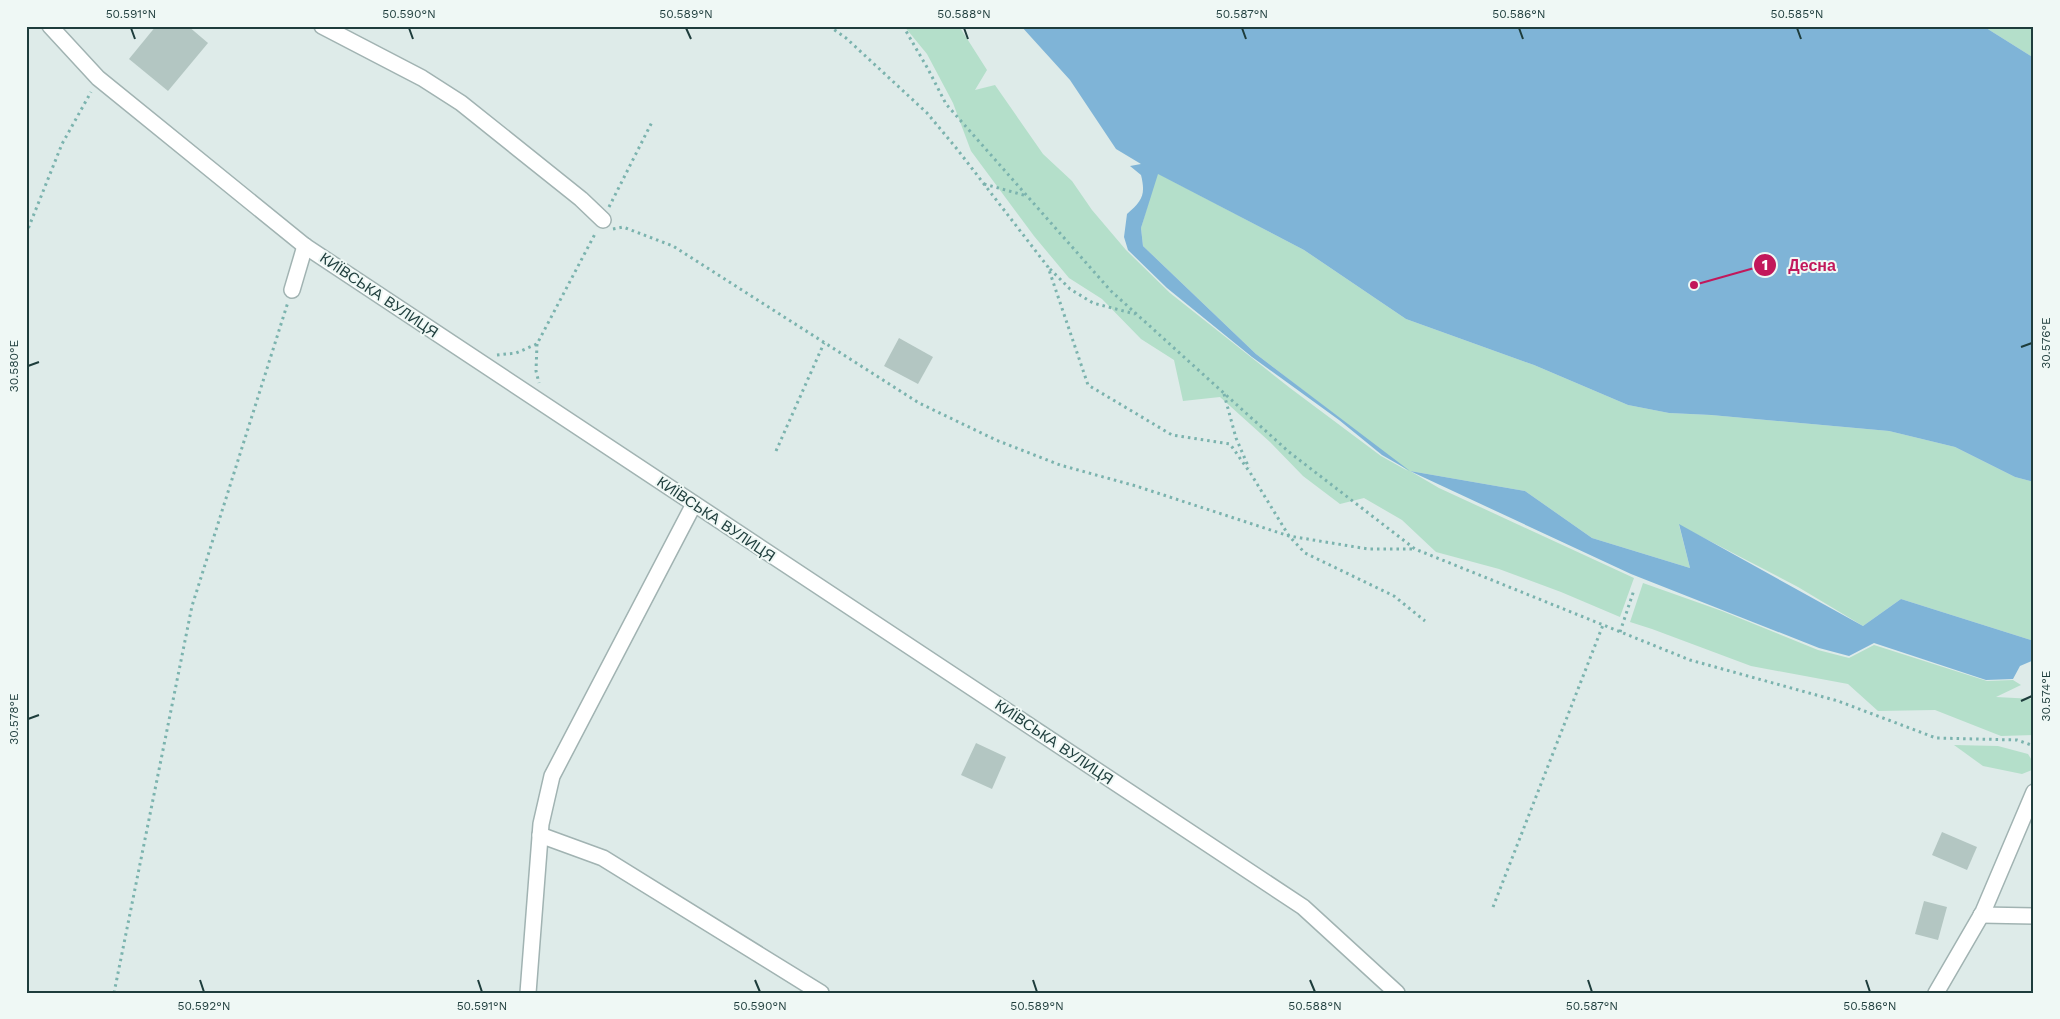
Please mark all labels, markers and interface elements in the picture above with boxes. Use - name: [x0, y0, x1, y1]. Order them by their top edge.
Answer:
- text: 50.591°N: [106, 7, 156, 21]
- text: 50.590°N: [382, 7, 436, 21]
- text: 50.589°N: [659, 7, 713, 21]
- text: 50.588°N: [937, 7, 991, 21]
- text: 50.587°N: [1216, 7, 1268, 21]
- text: 50.586°N: [1492, 7, 1546, 21]
- text: 50.585°N: [1770, 7, 1824, 21]
- street label: КИЇВСЬКА ВУЛИЦЯ: [316, 249, 442, 341]
- callout: Десна: [1753, 250, 1846, 281]
- text: 1: [1762, 256, 1768, 274]
- text: Десна: [1788, 256, 1836, 275]
- text: 30.576°E: [2039, 317, 2053, 369]
- text: 30.580°E: [7, 339, 21, 392]
- street label: КИЇВСЬКА ВУЛИЦЯ: [653, 473, 779, 565]
- text: 30.574°E: [2039, 670, 2053, 721]
- text: 30.578°E: [7, 693, 21, 745]
- street label: КИЇВСЬКА ВУЛИЦЯ: [991, 696, 1117, 788]
- text: 50.592°N: [177, 999, 231, 1013]
- text: 50.591°N: [457, 999, 507, 1013]
- text: 50.590°N: [733, 999, 787, 1013]
- text: 50.589°N: [1010, 999, 1064, 1013]
- text: 50.588°N: [1288, 999, 1342, 1013]
- text: 50.587°N: [1566, 999, 1618, 1013]
- text: 50.586°N: [1843, 999, 1897, 1013]

